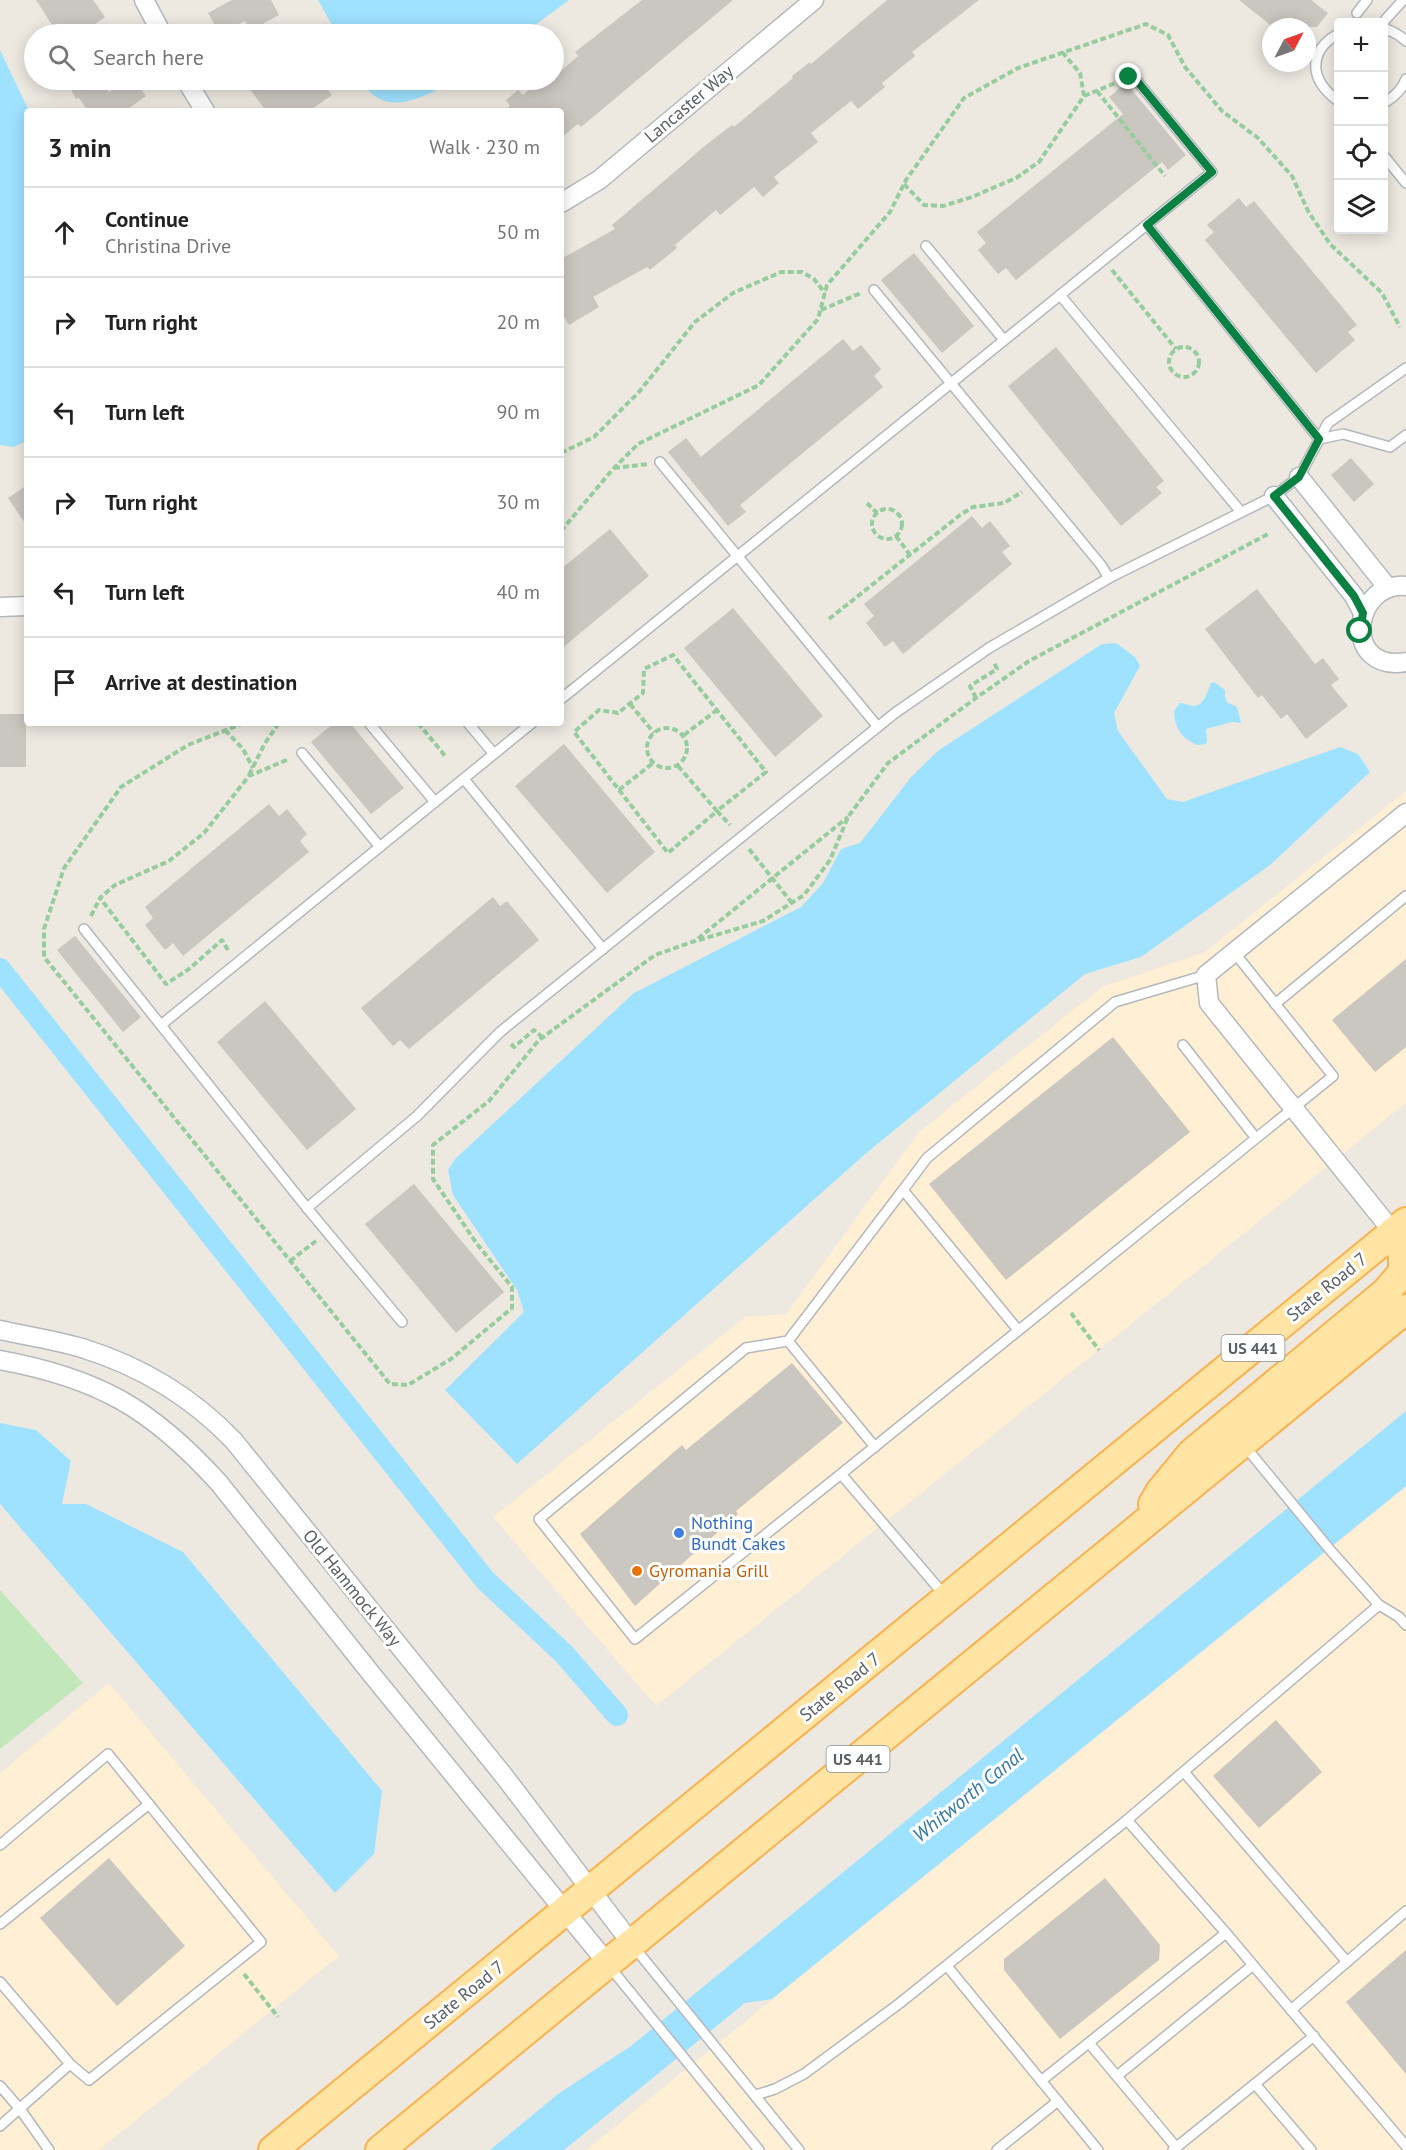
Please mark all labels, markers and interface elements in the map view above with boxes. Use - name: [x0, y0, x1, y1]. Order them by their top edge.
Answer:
- north arrow: [1262, 18, 1316, 72]
- map controls: [1334, 18, 1388, 234]
- button: +: [1334, 18, 1388, 72]
- search box: [24, 24, 564, 90]
- icon: search: [45, 41, 78, 74]
- text: Search here: [93, 43, 204, 71]
- street label: Lancaster Way: [639, 59, 738, 148]
- route end: [1115, 63, 1141, 89]
- button: −: [1334, 72, 1388, 126]
- button: locate: [1334, 126, 1388, 180]
- text: 3 min: [48, 131, 111, 164]
- text: Walk · 230 m: [429, 134, 540, 160]
- button: layers: [1334, 180, 1388, 234]
- text: Continue: [105, 205, 189, 233]
- icon: ahead: [48, 216, 81, 249]
- text: 50 m: [497, 219, 540, 245]
- text: Christina Drive: [105, 233, 231, 259]
- icon: right: [48, 306, 81, 339]
- text: Turn right: [105, 308, 197, 336]
- text: 20 m: [497, 309, 540, 335]
- icon: left: [48, 396, 81, 429]
- text: Turn left: [105, 398, 185, 426]
- text: 90 m: [497, 399, 540, 425]
- icon: right: [48, 486, 81, 519]
- text: Turn right: [105, 488, 197, 516]
- text: 30 m: [497, 489, 540, 515]
- icon: left: [48, 576, 81, 609]
- text: Turn left: [105, 578, 185, 606]
- text: 40 m: [497, 579, 540, 605]
- route start: [1346, 617, 1372, 643]
- icon: arrive: [48, 666, 81, 699]
- text: Arrive at destination: [105, 668, 297, 696]
- street label: State Road 7: [1282, 1247, 1372, 1326]
- road number: US 441: [1222, 1335, 1284, 1361]
- place label: Nothing Bundt Cakes: [691, 1511, 786, 1555]
- street label: Old Hammock Way: [298, 1524, 407, 1651]
- marker: Nothing Bundt Cakes: [672, 1526, 686, 1540]
- place label: Gyromania Grill: [649, 1559, 769, 1582]
- marker: Gyromania Grill: [630, 1564, 644, 1578]
- street label: State Road 7: [795, 1647, 885, 1726]
- water label: Whitworth Canal: [907, 1742, 1029, 1848]
- road number: US 441: [826, 1746, 890, 1772]
- street label: State Road 7: [419, 1955, 509, 2034]

